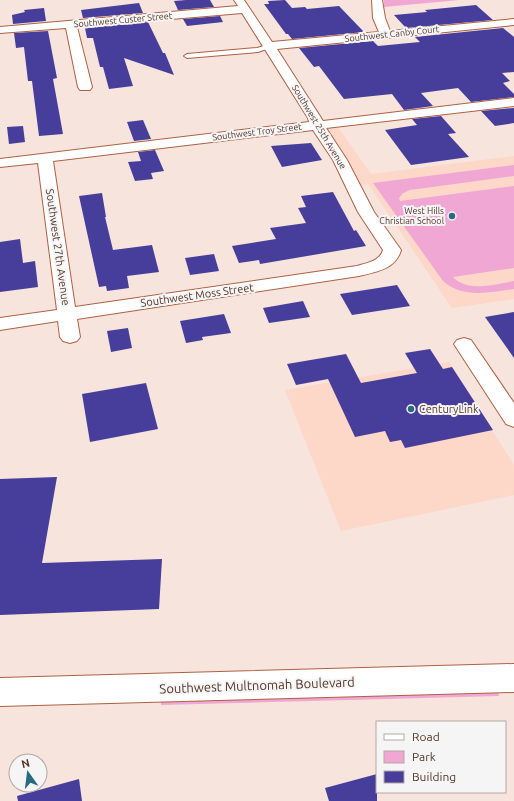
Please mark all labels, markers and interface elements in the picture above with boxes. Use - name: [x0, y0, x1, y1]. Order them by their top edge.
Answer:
- street label: Southwest Custer Street: [73, 11, 173, 29]
- street label: Southwest Canby Court: [344, 24, 440, 44]
- street label: Southwest 25th Avenue: [290, 83, 348, 171]
- street label: Southwest Troy Street: [212, 121, 303, 142]
- street label: Southwest 27th Avenue: [44, 188, 72, 306]
- place label: West Hills Christian School: [379, 206, 445, 226]
- marker: West Hills Christian School: [447, 211, 457, 221]
- street label: Southwest Moss Street: [140, 281, 255, 309]
- place label: CenturyLink: [419, 403, 479, 415]
- marker: CenturyLink: [406, 404, 416, 414]
- street label: Southwest Multnomah Boulevard: [159, 675, 355, 695]
- legend: [376, 721, 506, 793]
- text: Road: [412, 730, 440, 743]
- text: Park: [412, 750, 436, 763]
- north arrow: [8, 753, 48, 793]
- text: N: [20, 756, 31, 770]
- text: Building: [412, 770, 456, 783]

